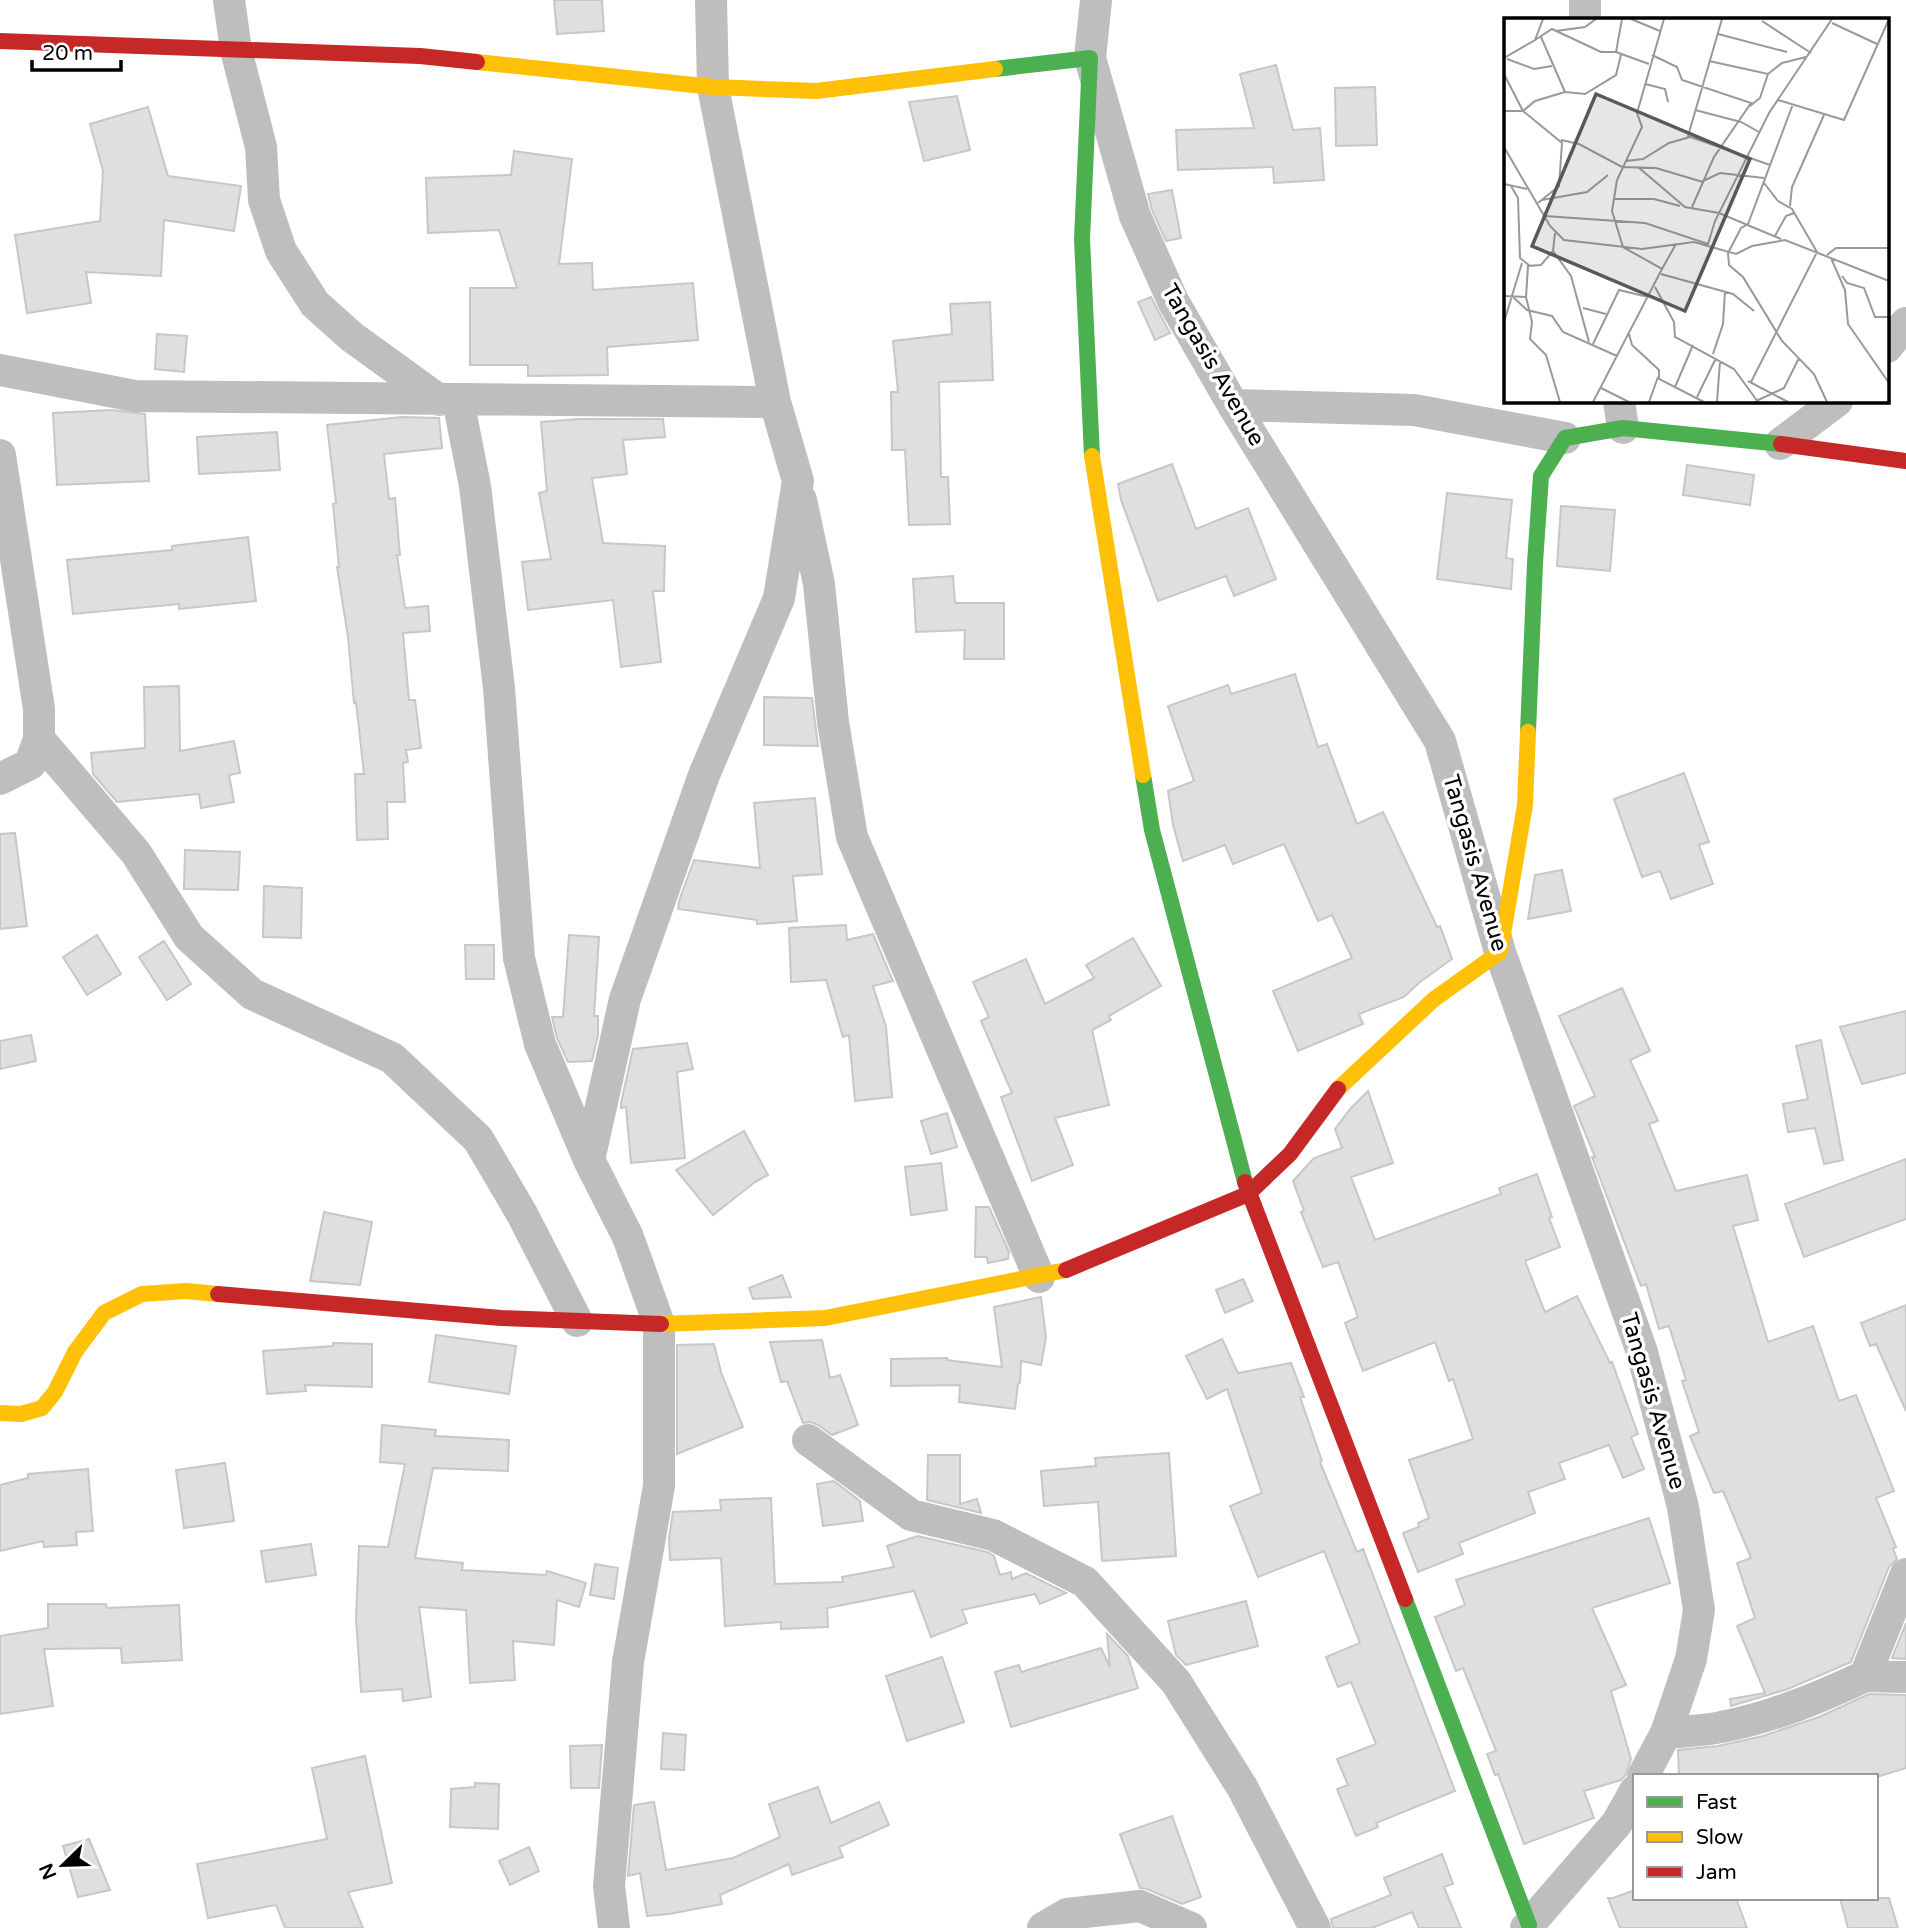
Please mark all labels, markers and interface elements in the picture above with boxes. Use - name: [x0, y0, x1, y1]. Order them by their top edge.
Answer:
- inset map: [1504, 18, 1888, 402]
- scale bar: [32, 28, 121, 72]
- text: 20 m: [42, 41, 93, 66]
- street label: Tangasis Avenue: [1155, 279, 1271, 451]
- street label: Tangasis Avenue: [1436, 771, 1514, 955]
- street label: Tangasis Avenue: [1614, 1309, 1692, 1493]
- legend: [1633, 1774, 1878, 1900]
- text: Fast: [1696, 1790, 1737, 1815]
- text: Slow: [1696, 1825, 1744, 1850]
- north arrow: [28, 1830, 98, 1900]
- text: N: [35, 1860, 61, 1883]
- text: Jam: [1696, 1860, 1737, 1885]

